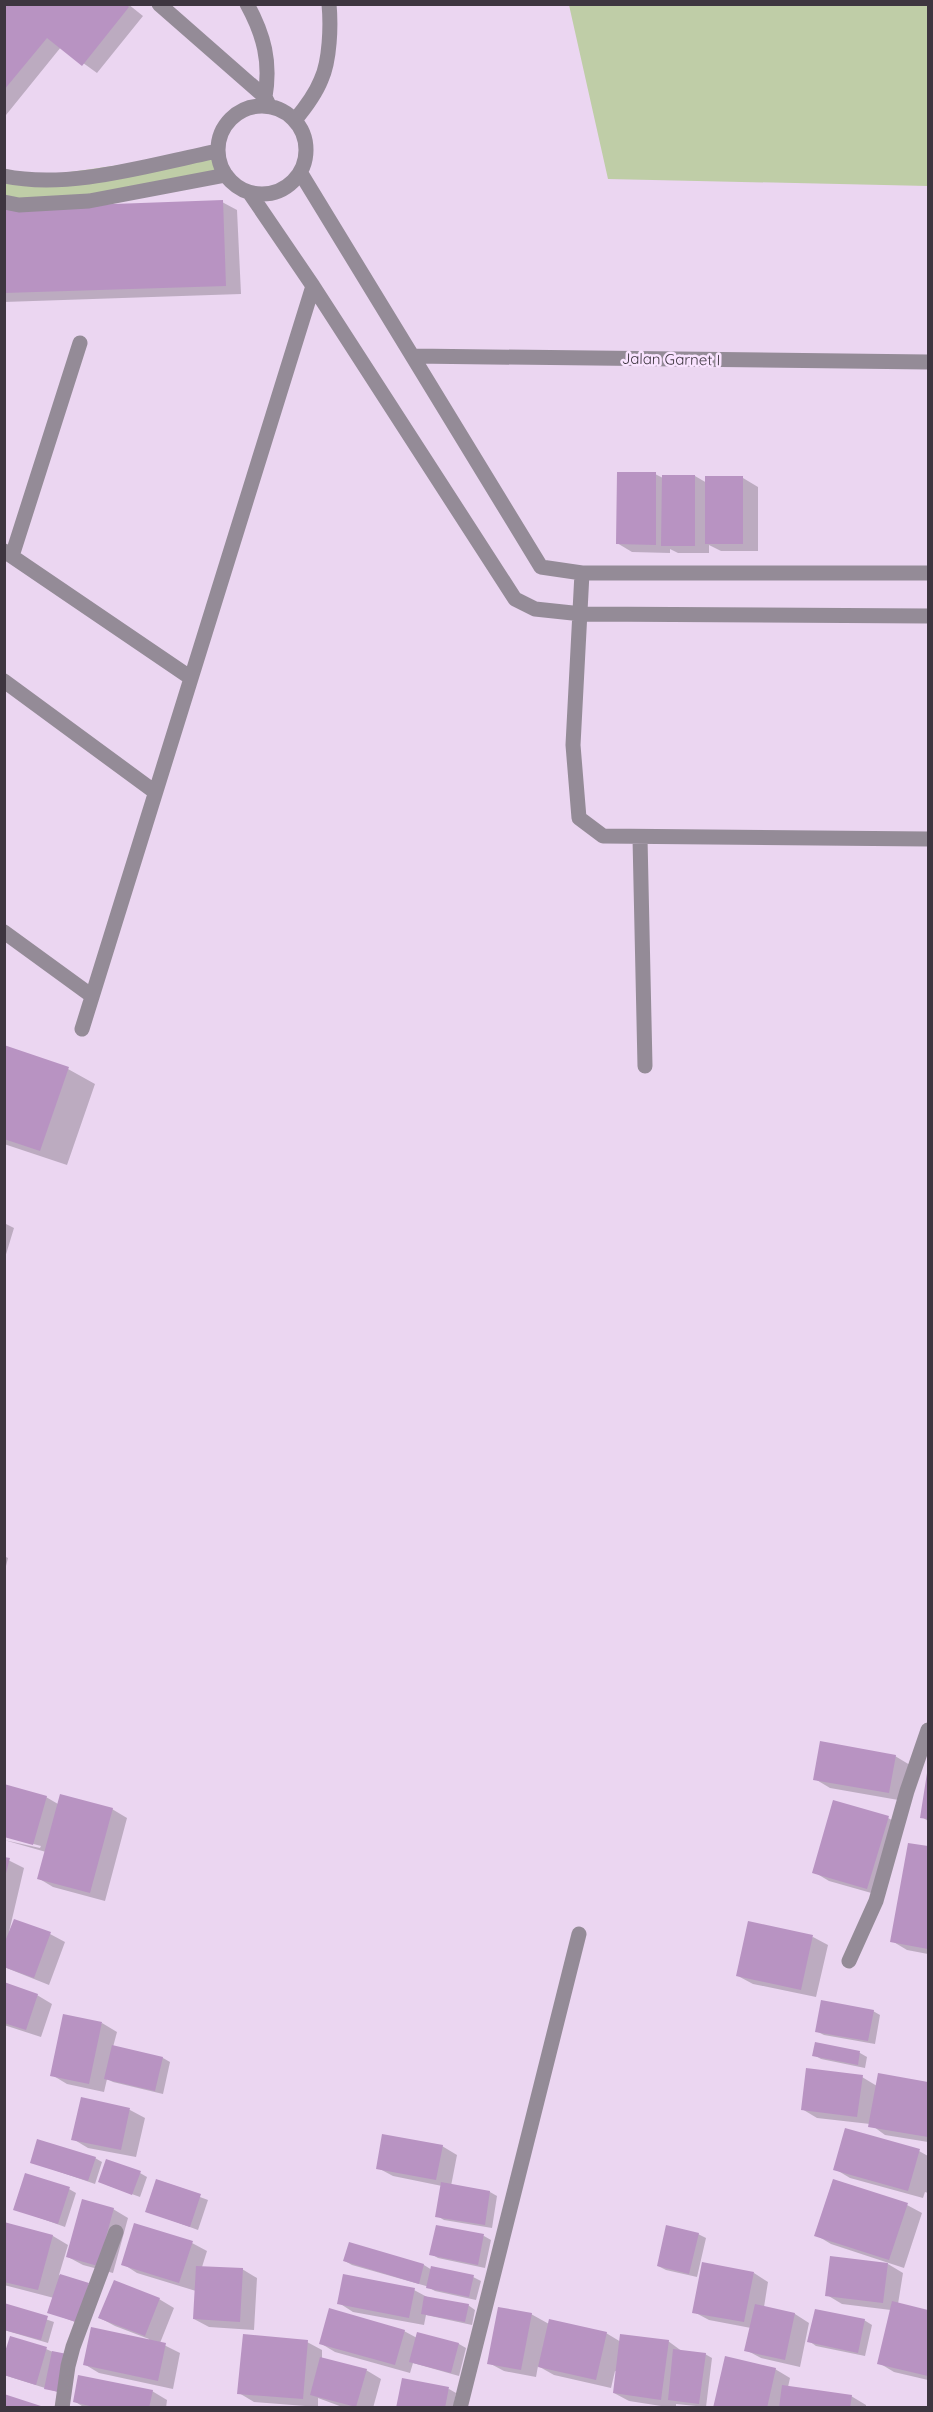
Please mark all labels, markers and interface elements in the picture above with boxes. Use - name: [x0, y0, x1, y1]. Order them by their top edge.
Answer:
- street label: Jalan Garnet I: [622, 349, 720, 369]

